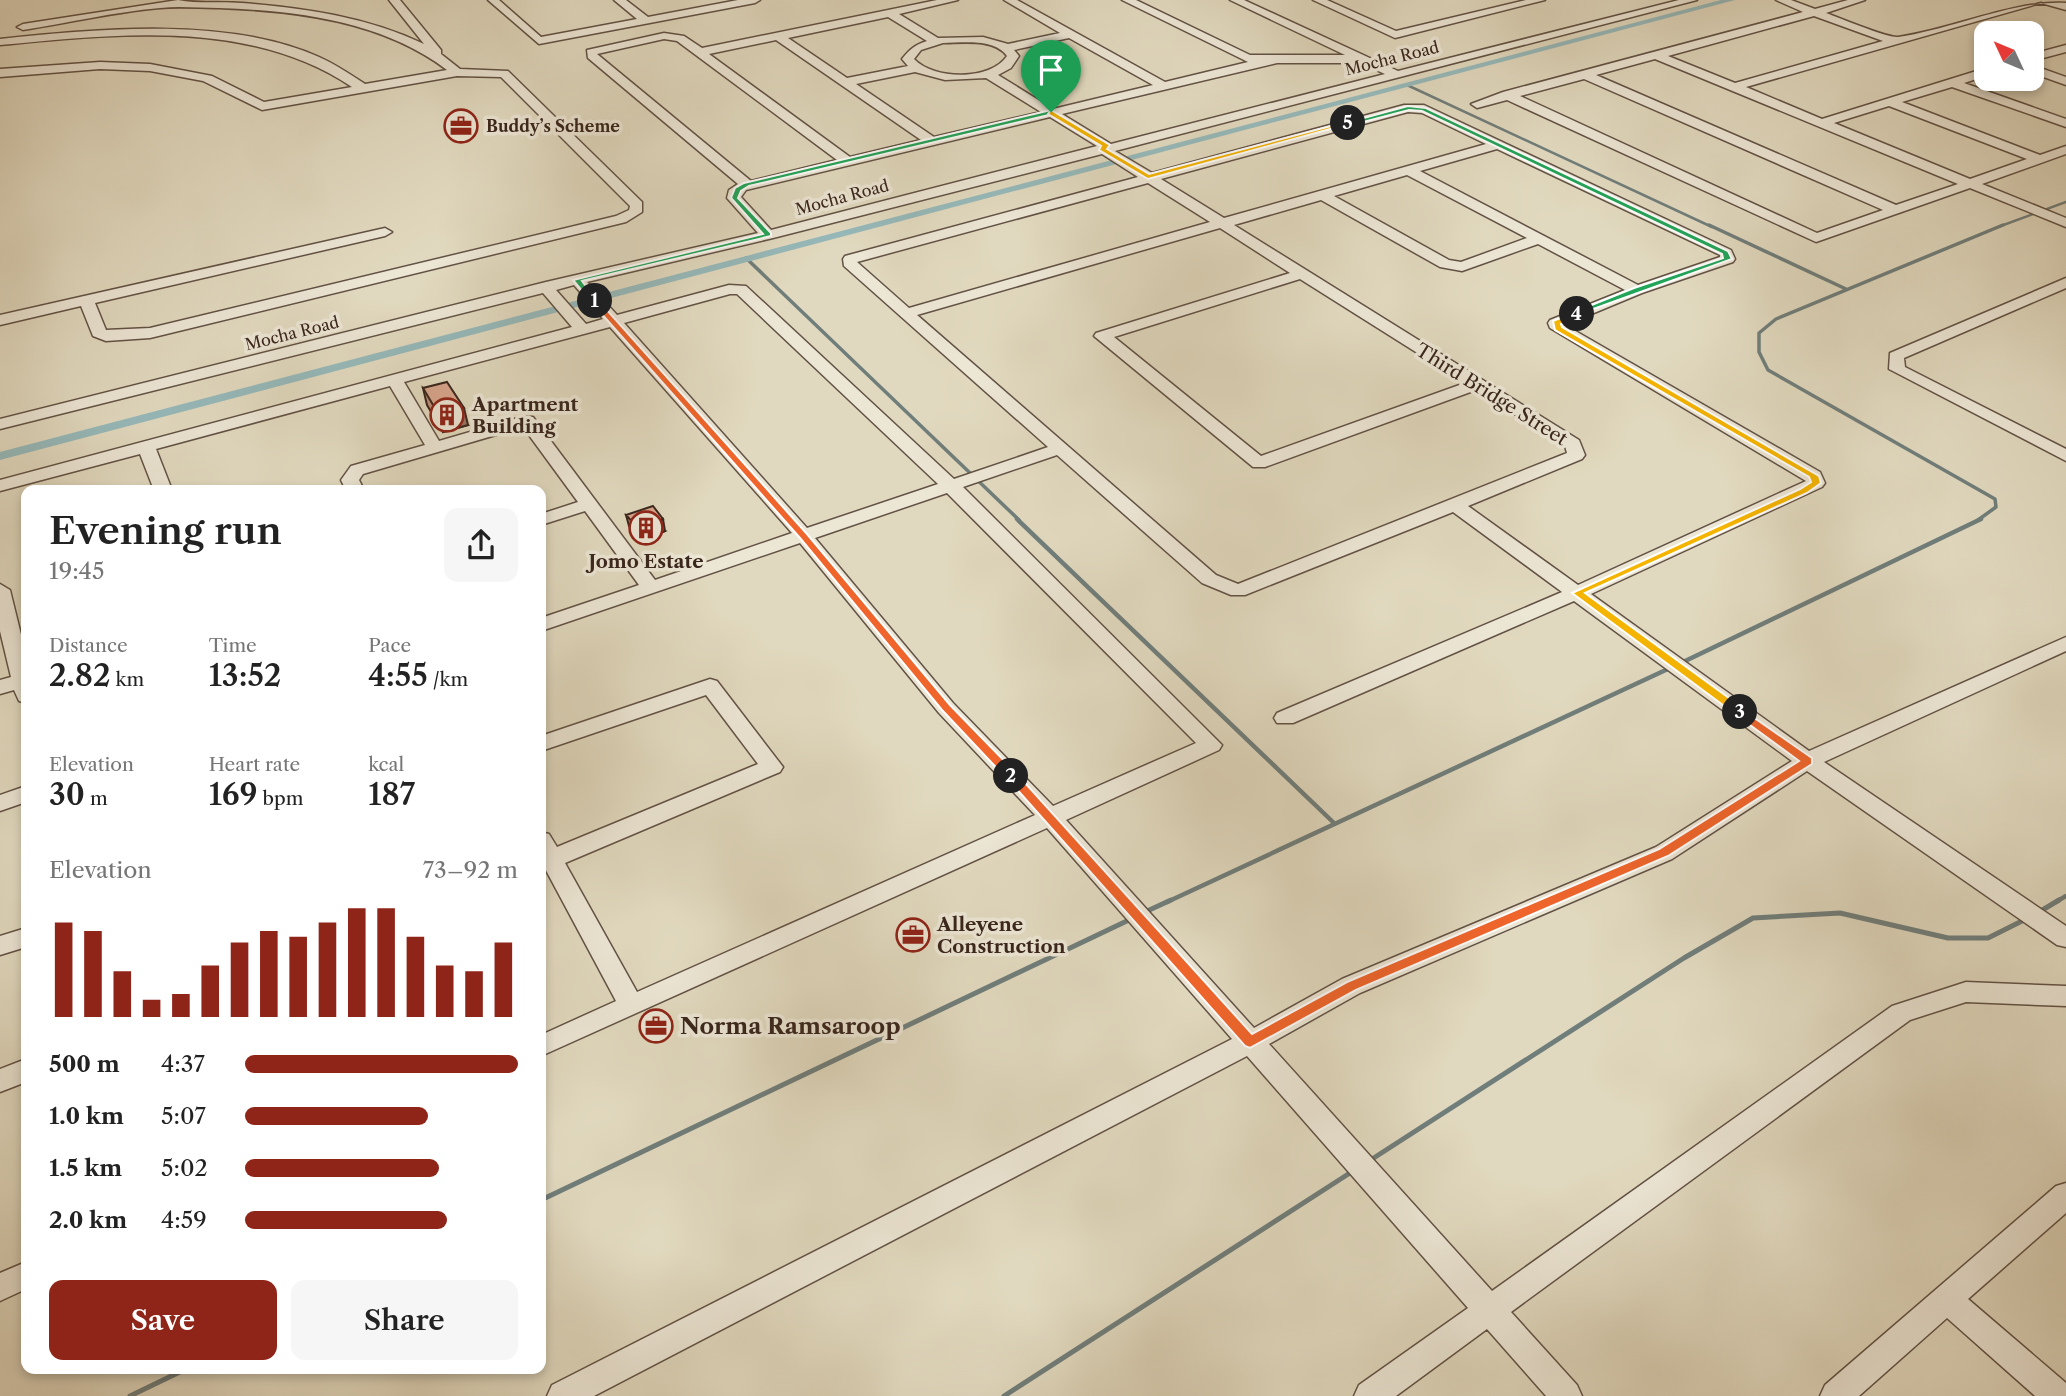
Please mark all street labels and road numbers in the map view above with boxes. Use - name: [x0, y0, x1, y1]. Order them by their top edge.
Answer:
- street label: Mocha Road: [1343, 37, 1441, 79]
- street label: Mocha Road: [793, 175, 891, 219]
- street label: Mocha Road: [243, 312, 341, 354]
- street label: Third Bridge Street: [1412, 338, 1572, 451]

